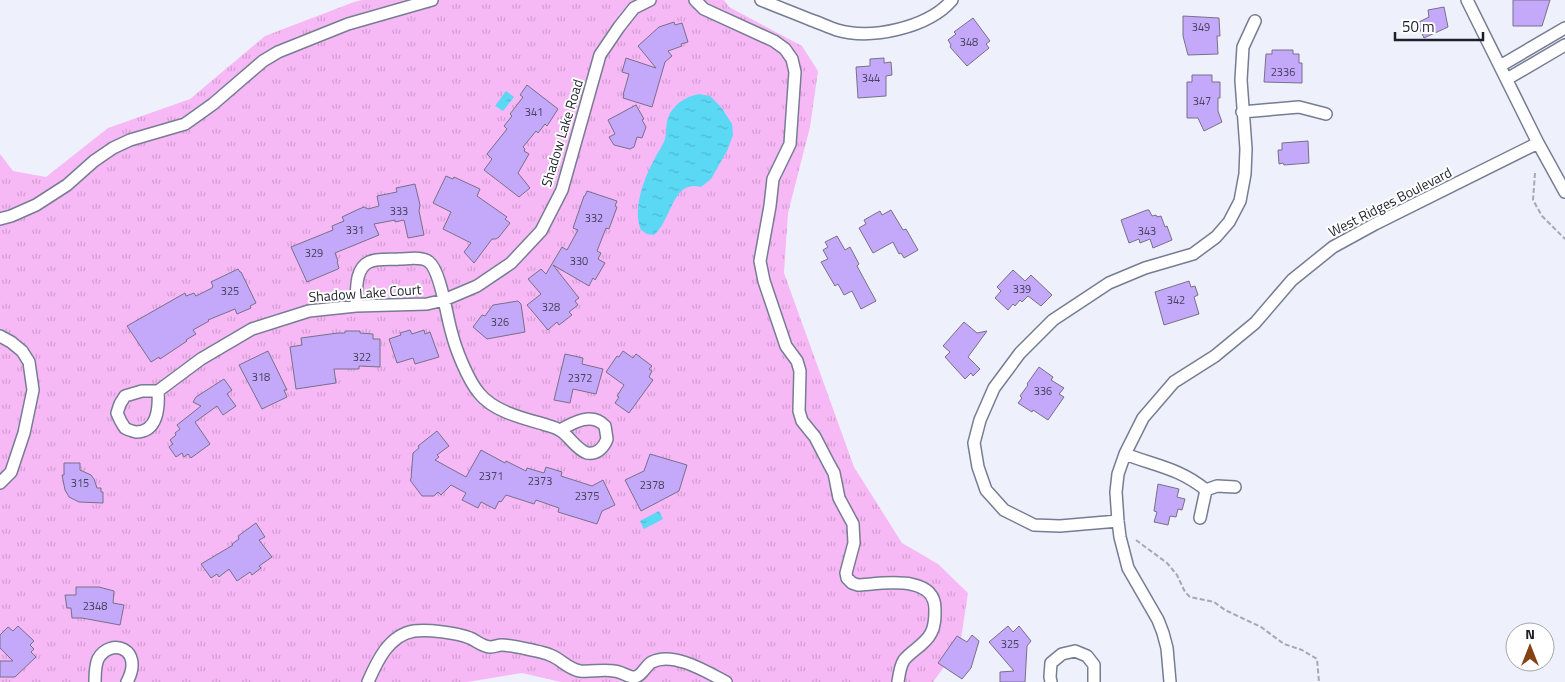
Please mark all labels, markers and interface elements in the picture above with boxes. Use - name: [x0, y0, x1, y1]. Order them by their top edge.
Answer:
- scale bar: [1395, 10, 1482, 42]
- text: 50 m: [1402, 15, 1435, 38]
- house number: 349: [1192, 19, 1210, 35]
- house number: 348: [960, 34, 978, 50]
- house number: 2336: [1271, 64, 1295, 80]
- house number: 344: [862, 70, 880, 86]
- street label: Shadow Lake Road: [535, 77, 588, 189]
- house number: 347: [1193, 93, 1211, 109]
- house number: 341: [525, 104, 543, 120]
- street label: West Ridges Boulevard: [1324, 161, 1455, 242]
- house number: 333: [390, 203, 408, 219]
- house number: 332: [585, 210, 603, 226]
- house number: 331: [346, 222, 364, 238]
- house number: 343: [1138, 223, 1156, 239]
- house number: 329: [305, 245, 323, 261]
- house number: 330: [570, 253, 588, 269]
- street label: Shadow Lake Court: [308, 278, 422, 307]
- house number: 339: [1013, 281, 1031, 297]
- house number: 325: [221, 283, 239, 299]
- house number: 342: [1167, 292, 1185, 308]
- house number: 328: [542, 299, 560, 315]
- house number: 326: [491, 314, 509, 330]
- house number: 322: [353, 349, 371, 365]
- house number: 318: [252, 369, 270, 385]
- house number: 2372: [568, 370, 592, 386]
- house number: 336: [1034, 383, 1052, 399]
- house number: 2371: [479, 468, 503, 484]
- house number: 2373: [528, 473, 552, 489]
- house number: 315: [71, 475, 89, 491]
- house number: 2378: [640, 477, 664, 493]
- house number: 2375: [575, 488, 599, 504]
- house number: 2348: [83, 598, 107, 614]
- north arrow: [1505, 622, 1555, 672]
- text: N: [1525, 623, 1535, 644]
- house number: 325: [1001, 636, 1019, 652]

